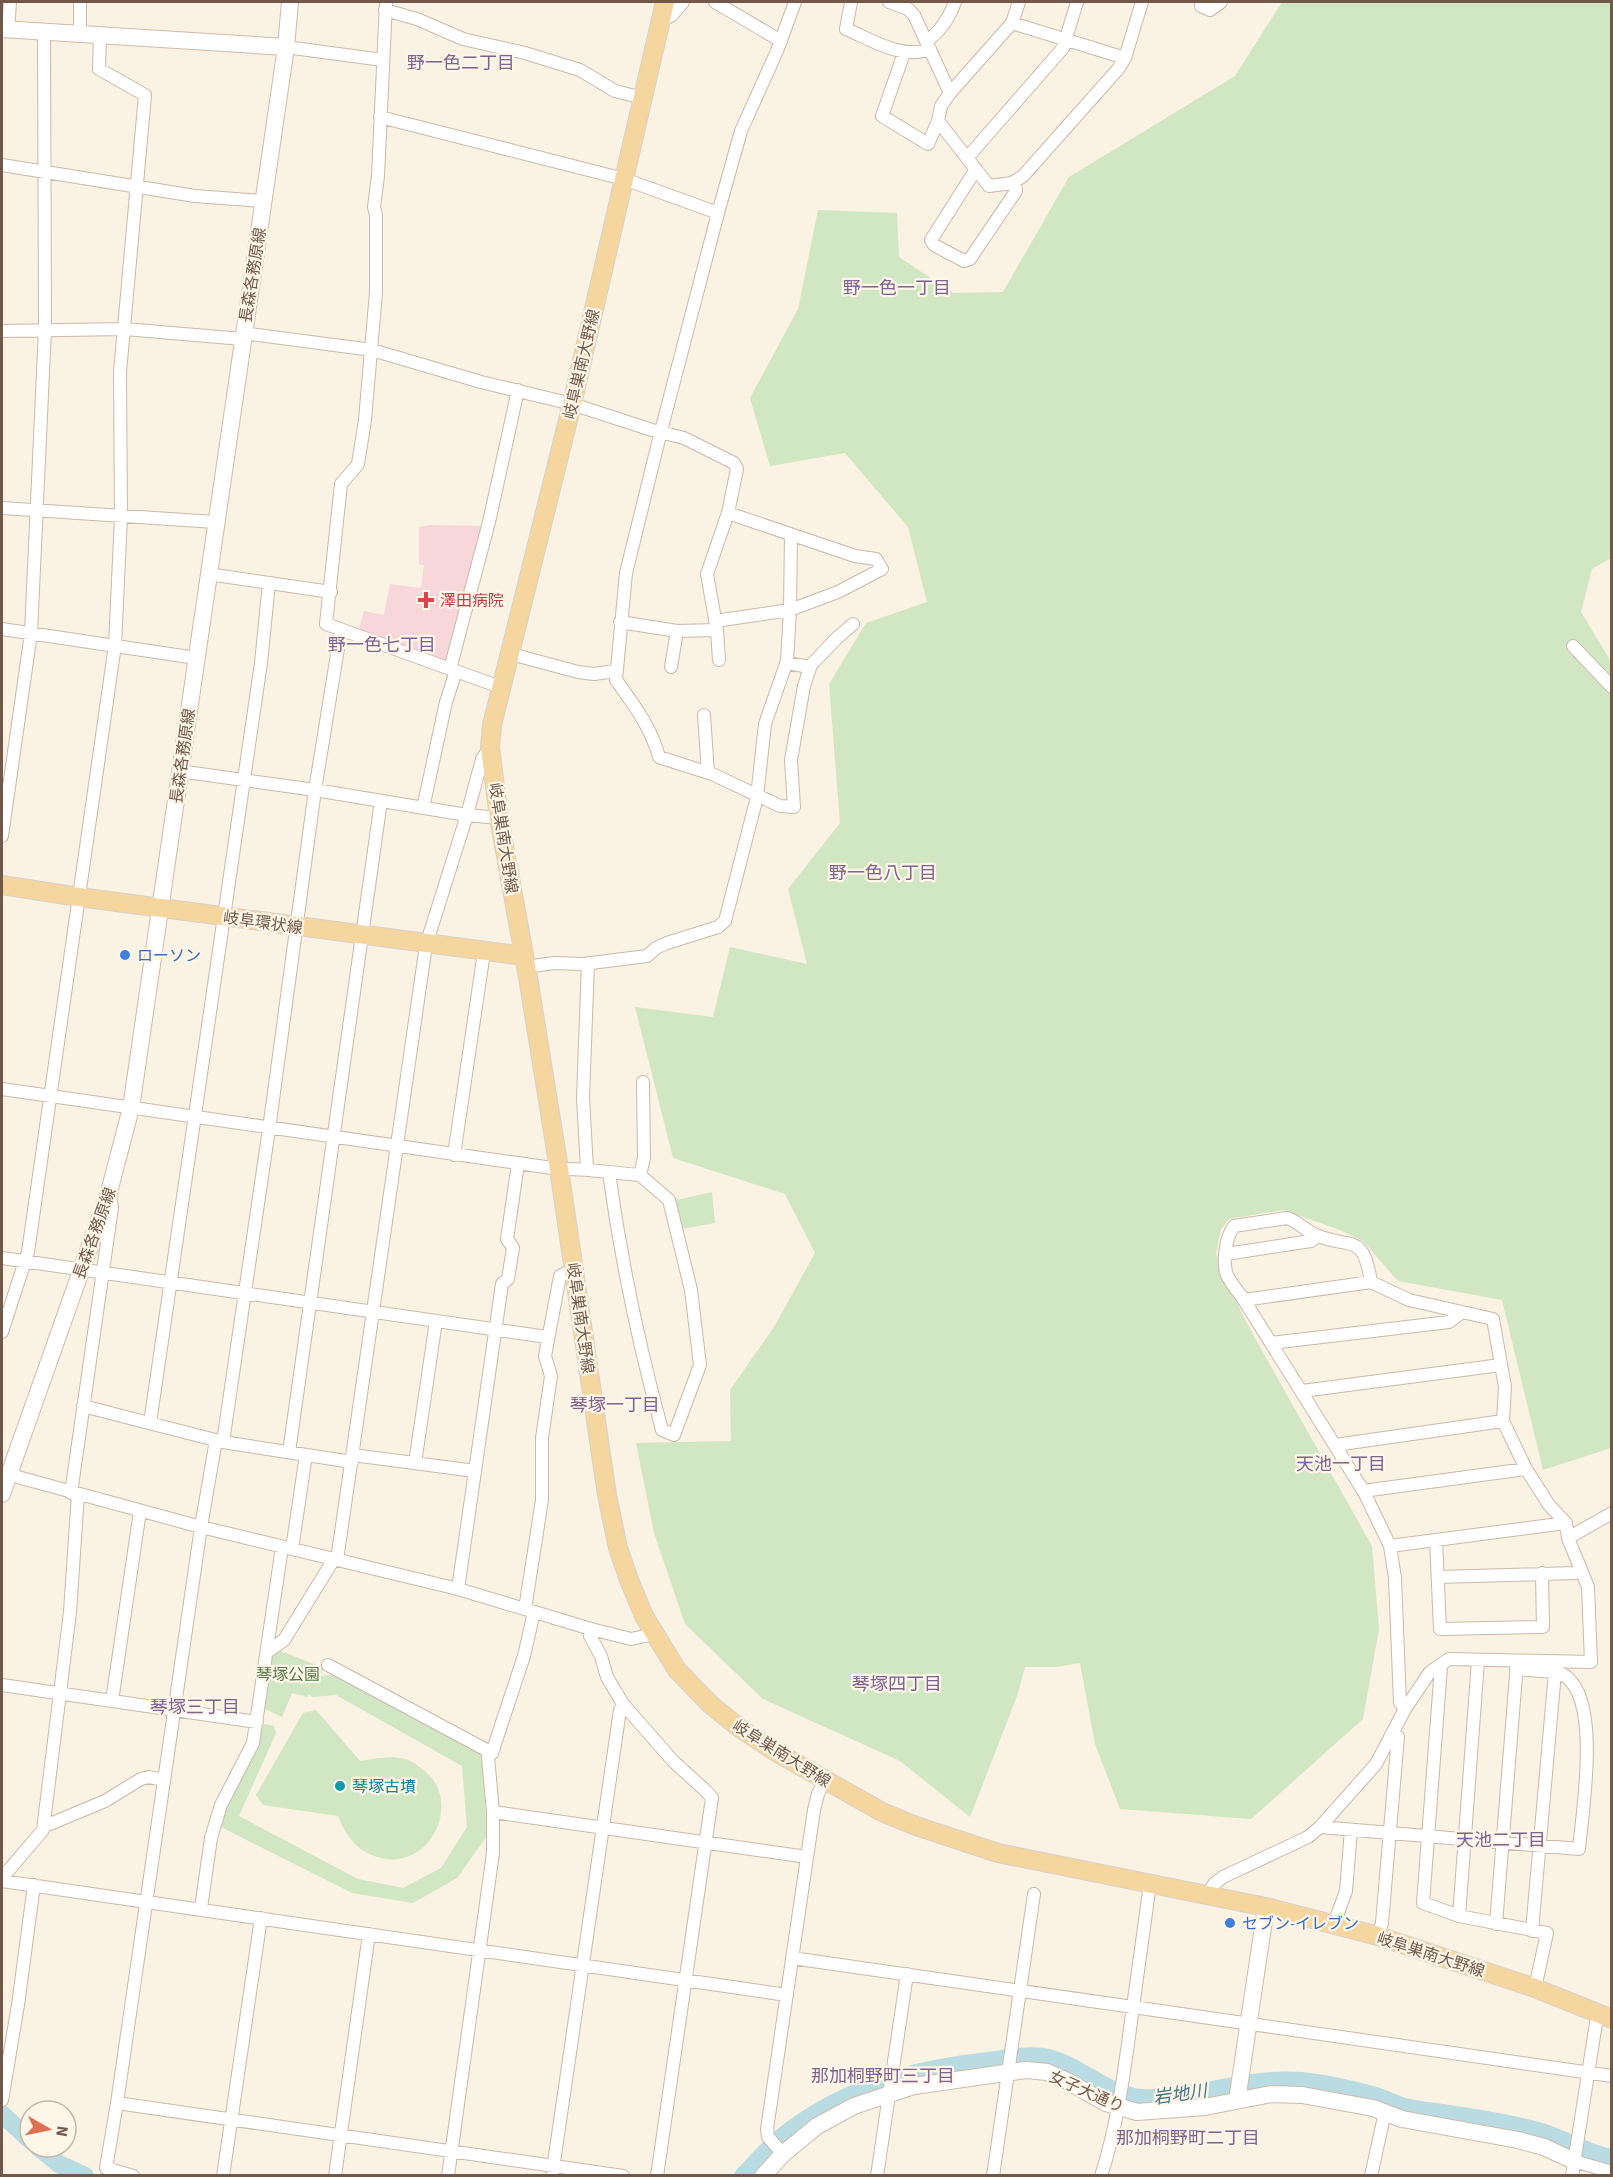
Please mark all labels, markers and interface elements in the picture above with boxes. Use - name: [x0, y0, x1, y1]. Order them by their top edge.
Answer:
- district label: 野一色二丁目: [407, 51, 515, 76]
- street label: 長森各務原線: [235, 226, 271, 324]
- district label: 野一色一丁目: [843, 276, 951, 301]
- street label: 岐阜巣南大野線: [559, 307, 605, 421]
- place label: 澤田病院: [440, 590, 504, 612]
- marker: 澤田病院: [417, 591, 435, 609]
- district label: 野一色七丁目: [328, 633, 436, 658]
- street label: 長森各務原線: [165, 707, 201, 805]
- street label: 岐阜巣南大野線: [483, 781, 523, 895]
- district label: 野一色八丁目: [829, 861, 937, 886]
- street label: 岐阜環状線: [222, 907, 304, 939]
- place label: ローソン: [137, 945, 201, 967]
- marker: ローソン: [118, 948, 132, 962]
- street label: 長森各務原線: [68, 1184, 122, 1282]
- street label: 岐阜巣南大野線: [561, 1261, 599, 1375]
- district label: 琴塚一丁目: [570, 1393, 660, 1418]
- district label: 天池一丁目: [1296, 1452, 1386, 1477]
- park label: 琴塚公園: [256, 1664, 320, 1686]
- district label: 琴塚四丁目: [852, 1672, 942, 1697]
- district label: 琴塚三丁目: [150, 1695, 240, 1720]
- street label: 岐阜巣南大野線: [728, 1715, 835, 1793]
- place label: 琴塚古墳: [352, 1776, 416, 1798]
- marker: 琴塚古墳: [333, 1779, 347, 1793]
- district label: 天池二丁目: [1456, 1828, 1546, 1853]
- place label: セブン-イレブン: [1242, 1913, 1359, 1935]
- marker: セブン-イレブン: [1223, 1916, 1237, 1930]
- street label: 岐阜巣南大野線: [1374, 1927, 1487, 1983]
- district label: 那加桐野町三丁目: [811, 2064, 955, 2089]
- street label: 女子大通り: [1046, 2066, 1128, 2118]
- water label: 岩地川: [1152, 2078, 1211, 2111]
- north arrow: [18, 2099, 78, 2159]
- text: N: [50, 2124, 74, 2138]
- district label: 那加桐野町二丁目: [1116, 2126, 1260, 2151]

